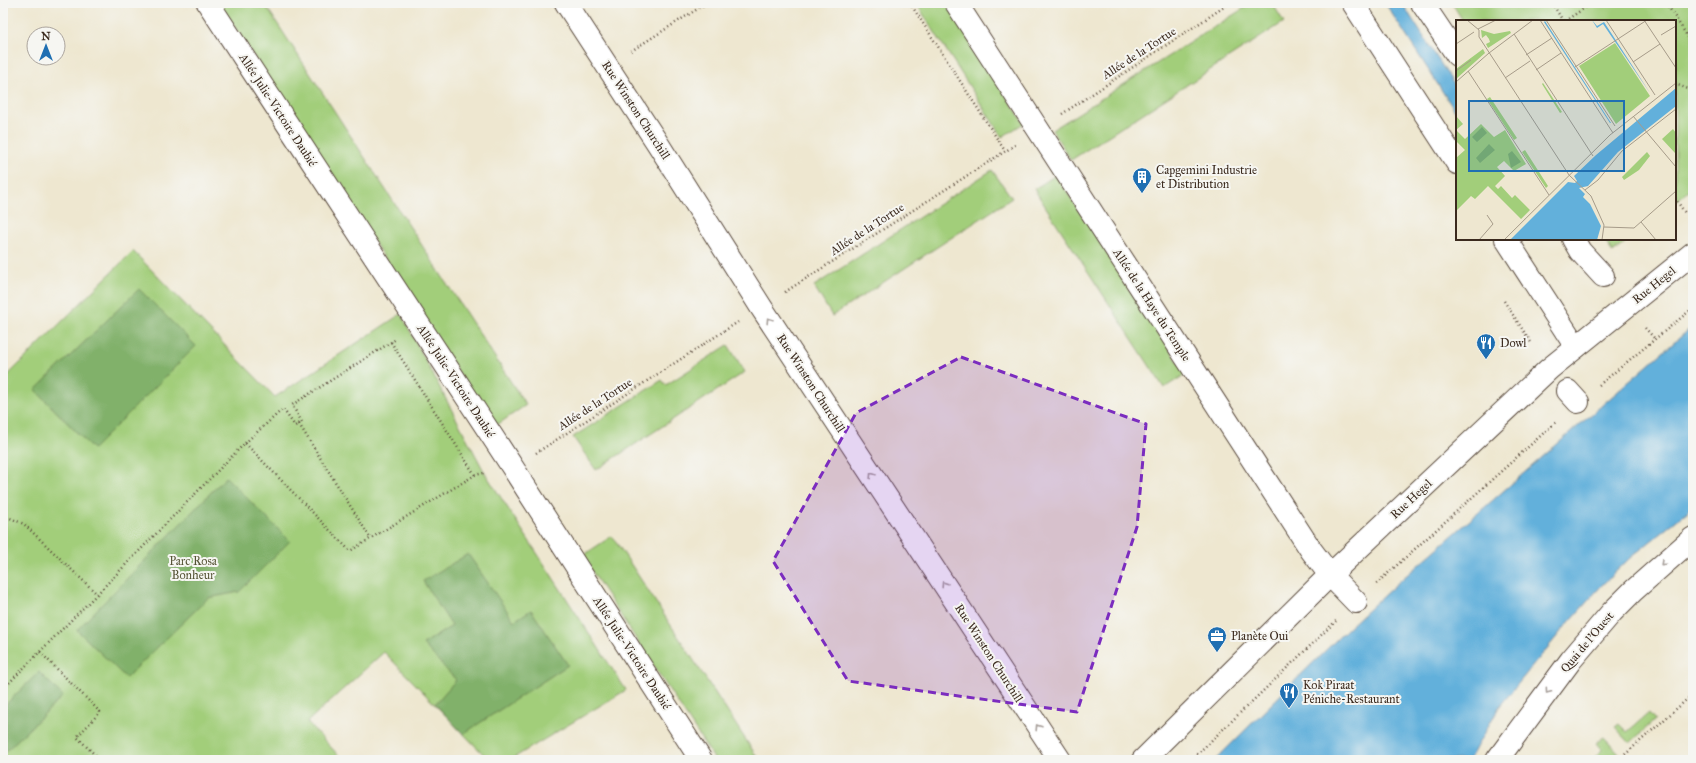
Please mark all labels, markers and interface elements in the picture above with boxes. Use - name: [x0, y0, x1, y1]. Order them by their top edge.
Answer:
- inset map: [1456, 20, 1676, 240]
- street label: Allée de la Tortue: [1099, 24, 1178, 83]
- north arrow: [26, 26, 66, 66]
- text: N: [41, 30, 51, 43]
- street label: Allée Julie-Victoire Daubié: [235, 50, 320, 170]
- street label: Rue Winston Churchill: [599, 58, 673, 162]
- place label: Capgemini Industrie et Distribution: [1156, 163, 1257, 191]
- building icon: Capgemini Industrie et Distribution: [1131, 166, 1153, 194]
- street label: Allée de la Tortue: [827, 200, 906, 259]
- street label: Allée de la Haye du Temple: [1110, 245, 1194, 364]
- street label: Rue Hegel: [1630, 263, 1680, 307]
- one-way arrow: [767, 317, 774, 324]
- street label: Allée Julie-Victoire Daubié: [413, 321, 498, 441]
- street label: Rue Winston Churchill: [774, 331, 848, 435]
- restaurant icon: Dowl: [1475, 332, 1497, 360]
- place label: Dowl: [1500, 336, 1527, 350]
- street label: Allée de la Tortue: [555, 375, 634, 434]
- one-way arrow: [870, 473, 877, 480]
- street label: Rue Hegel: [1387, 476, 1436, 522]
- park label: Parc Rosa Bonheur: [169, 554, 218, 582]
- one-way arrow: [1660, 559, 1668, 566]
- one-way arrow: [941, 581, 948, 588]
- street label: Allée Julie-Victoire Daubié: [589, 593, 674, 713]
- street label: Rue Winston Churchill: [952, 601, 1026, 705]
- street label: Quai de l'Ouest: [1558, 608, 1617, 675]
- office icon: Planète Oui: [1206, 625, 1228, 653]
- place label: Planète Oui: [1231, 629, 1289, 643]
- place label: Kok Piraat Péniche-Restaurant: [1303, 678, 1400, 706]
- restaurant icon: Kok Piraat Péniche-Restaurant: [1278, 681, 1300, 709]
- one-way arrow: [1546, 686, 1553, 693]
- one-way arrow: [1036, 725, 1043, 732]

